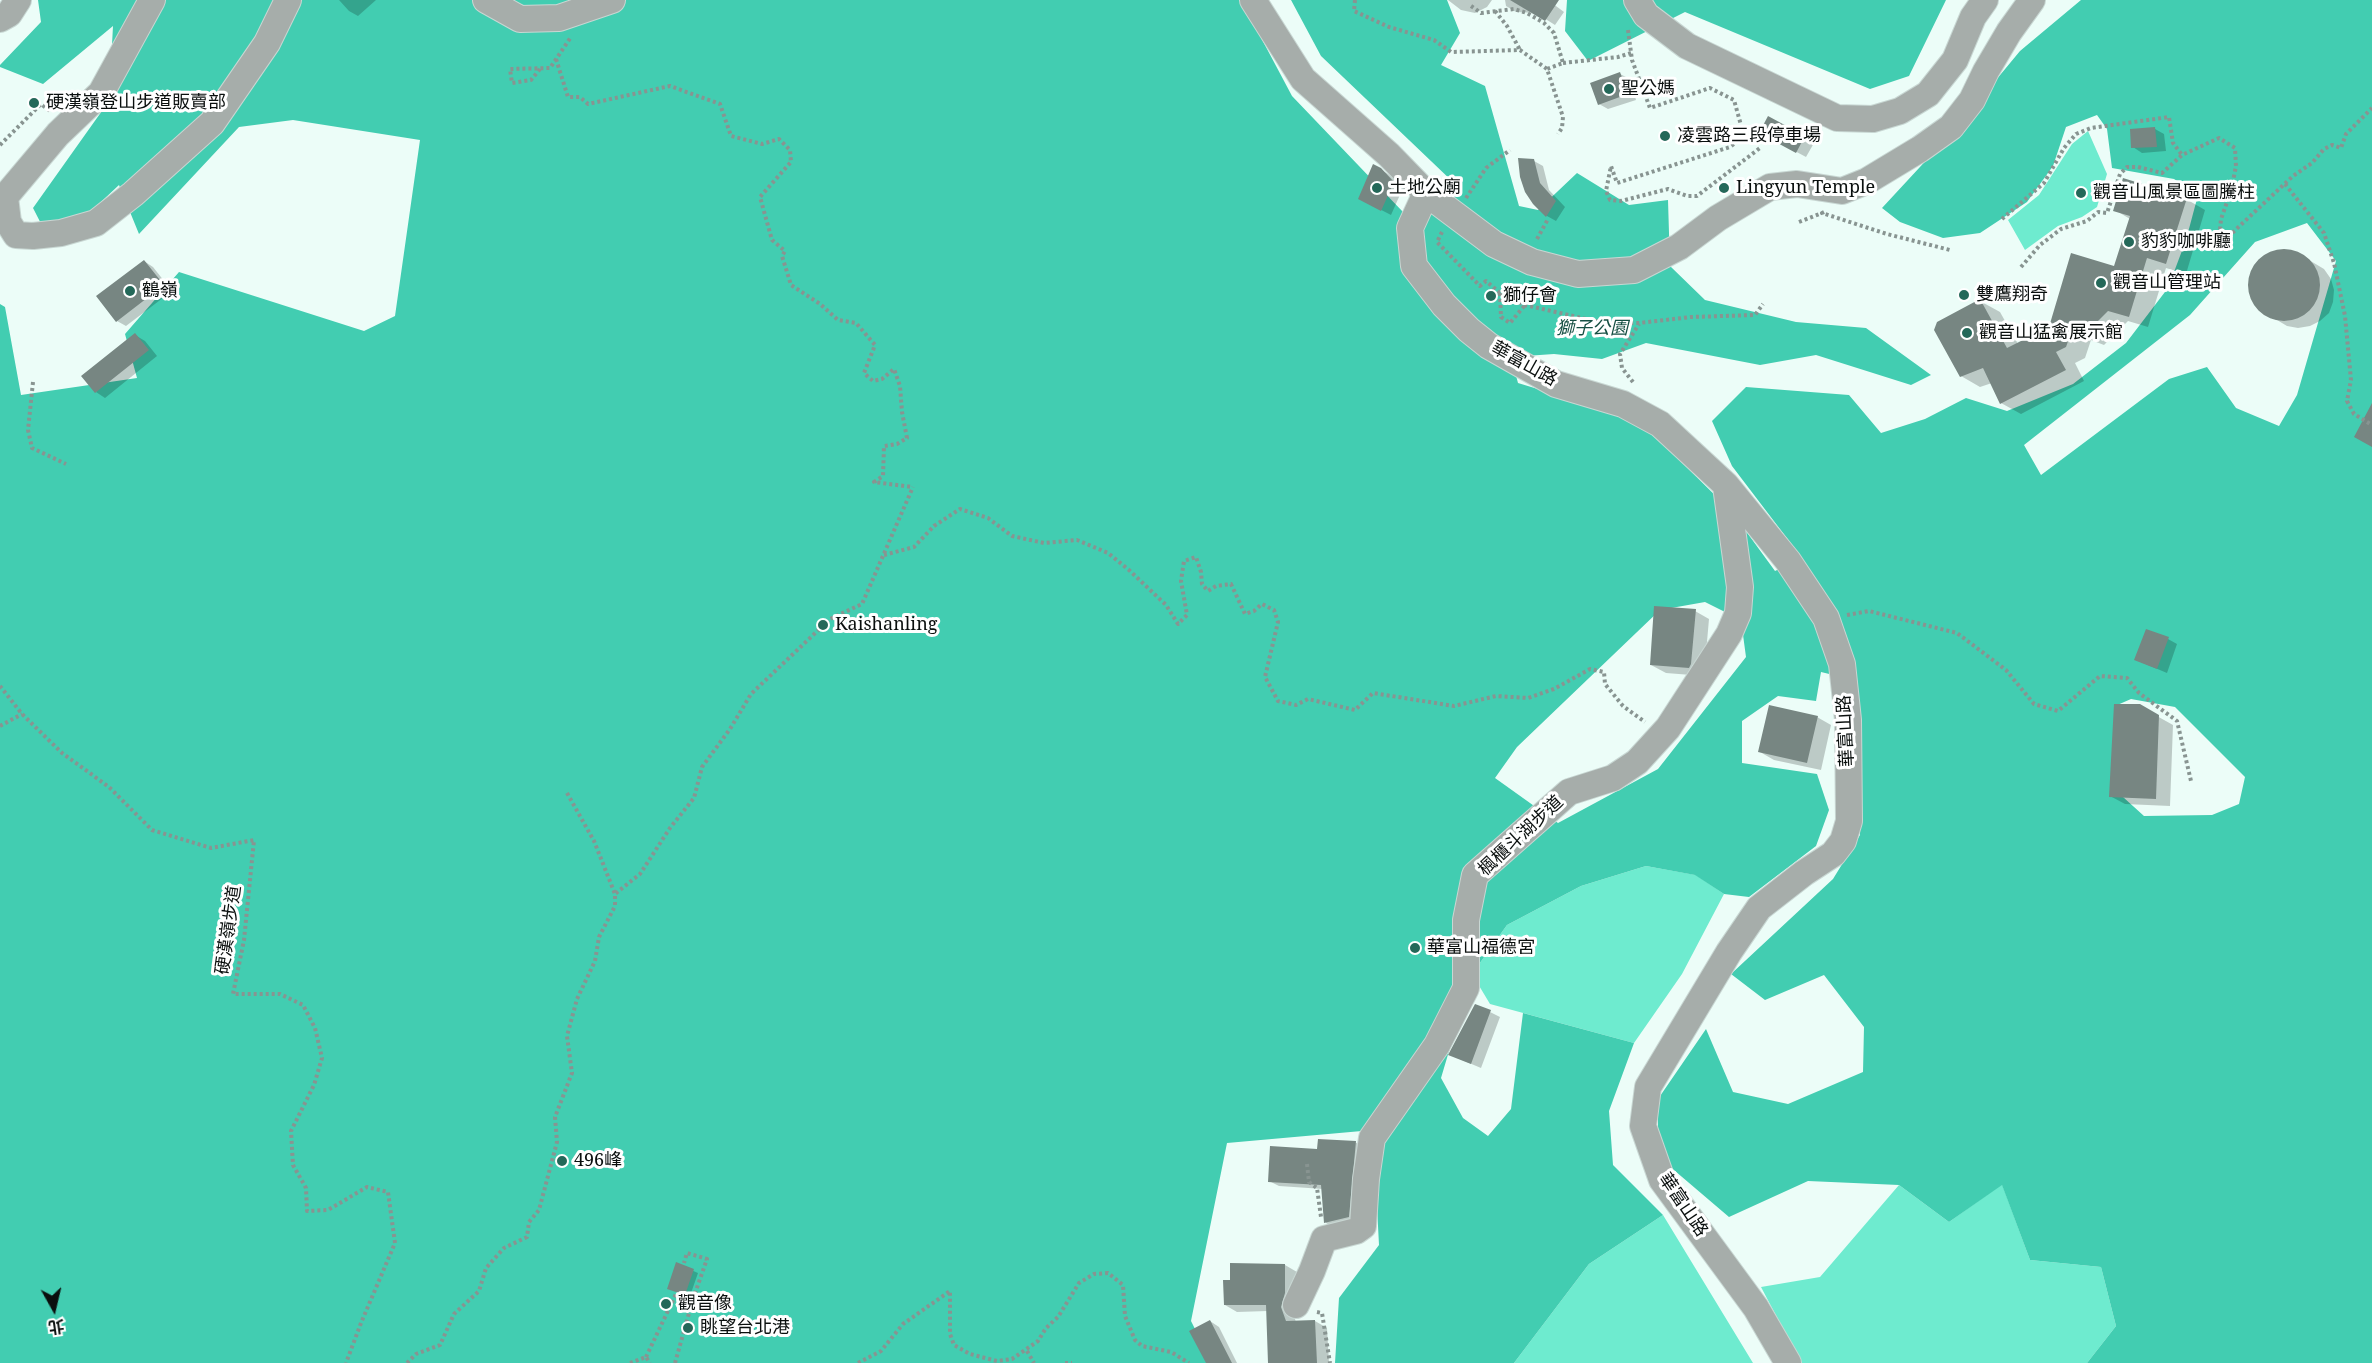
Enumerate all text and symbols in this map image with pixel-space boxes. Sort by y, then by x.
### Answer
place label: 聖公媽 [1621,78,1675,100]
marker: 聖公媽 [1602,82,1616,96]
place label: 硬漢嶺登山步道販賣部 [46,92,226,114]
marker: 硬漢嶺登山步道販賣部 [27,96,41,110]
place label: 凌雲路三段停車場 [1677,125,1821,147]
marker: 凌雲路三段停車場 [1658,129,1672,143]
place label: 土地公廟 [1389,177,1461,199]
place label: Lingyun Temple [1736,177,1875,199]
marker: 土地公廟 [1370,181,1384,195]
marker: Lingyun Temple [1717,181,1731,195]
place label: 觀音山風景區圖騰柱 [2093,182,2255,204]
marker: 觀音山風景區圖騰柱 [2074,186,2088,200]
place label: 豹豹咖啡廳 [2141,231,2231,253]
marker: 豹豹咖啡廳 [2122,235,2136,249]
place label: 觀音山管理站 [2113,272,2221,294]
marker: 觀音山管理站 [2094,276,2108,290]
place label: 鶴嶺 [142,280,178,302]
marker: 鶴嶺 [123,284,137,298]
place label: 雙鷹翔奇 [1976,284,2048,306]
place label: 獅仔會 [1503,285,1557,307]
marker: 雙鷹翔奇 [1957,288,1971,302]
marker: 獅仔會 [1484,289,1498,303]
park label: 獅子公園 [1556,318,1628,340]
place label: 觀音山猛禽展示館 [1979,322,2123,344]
marker: 觀音山猛禽展示館 [1960,326,1974,340]
street label: 華富山路 [1487,337,1561,391]
place label: Kaishanling [835,614,937,636]
marker: Kaishanling [816,618,830,632]
street label: 華富山路 [1833,694,1859,768]
street label: 楓櫃斗湖步道 [1474,791,1568,881]
street label: 硬漢嶺步道 [212,884,246,976]
place label: 華富山福德宮 [1427,937,1535,959]
marker: 華富山福德宮 [1408,941,1422,955]
place label: 496峰 [574,1150,622,1172]
marker: 496峰 [555,1154,569,1168]
street label: 華富山路 [1654,1169,1712,1241]
north arrow [24,1279,84,1339]
place label: 觀音像 [678,1293,732,1315]
marker: 觀音像 [659,1297,673,1311]
text: 北 [47,1315,66,1339]
place label: 眺望台北港 [700,1317,790,1339]
marker: 眺望台北港 [681,1321,695,1335]

